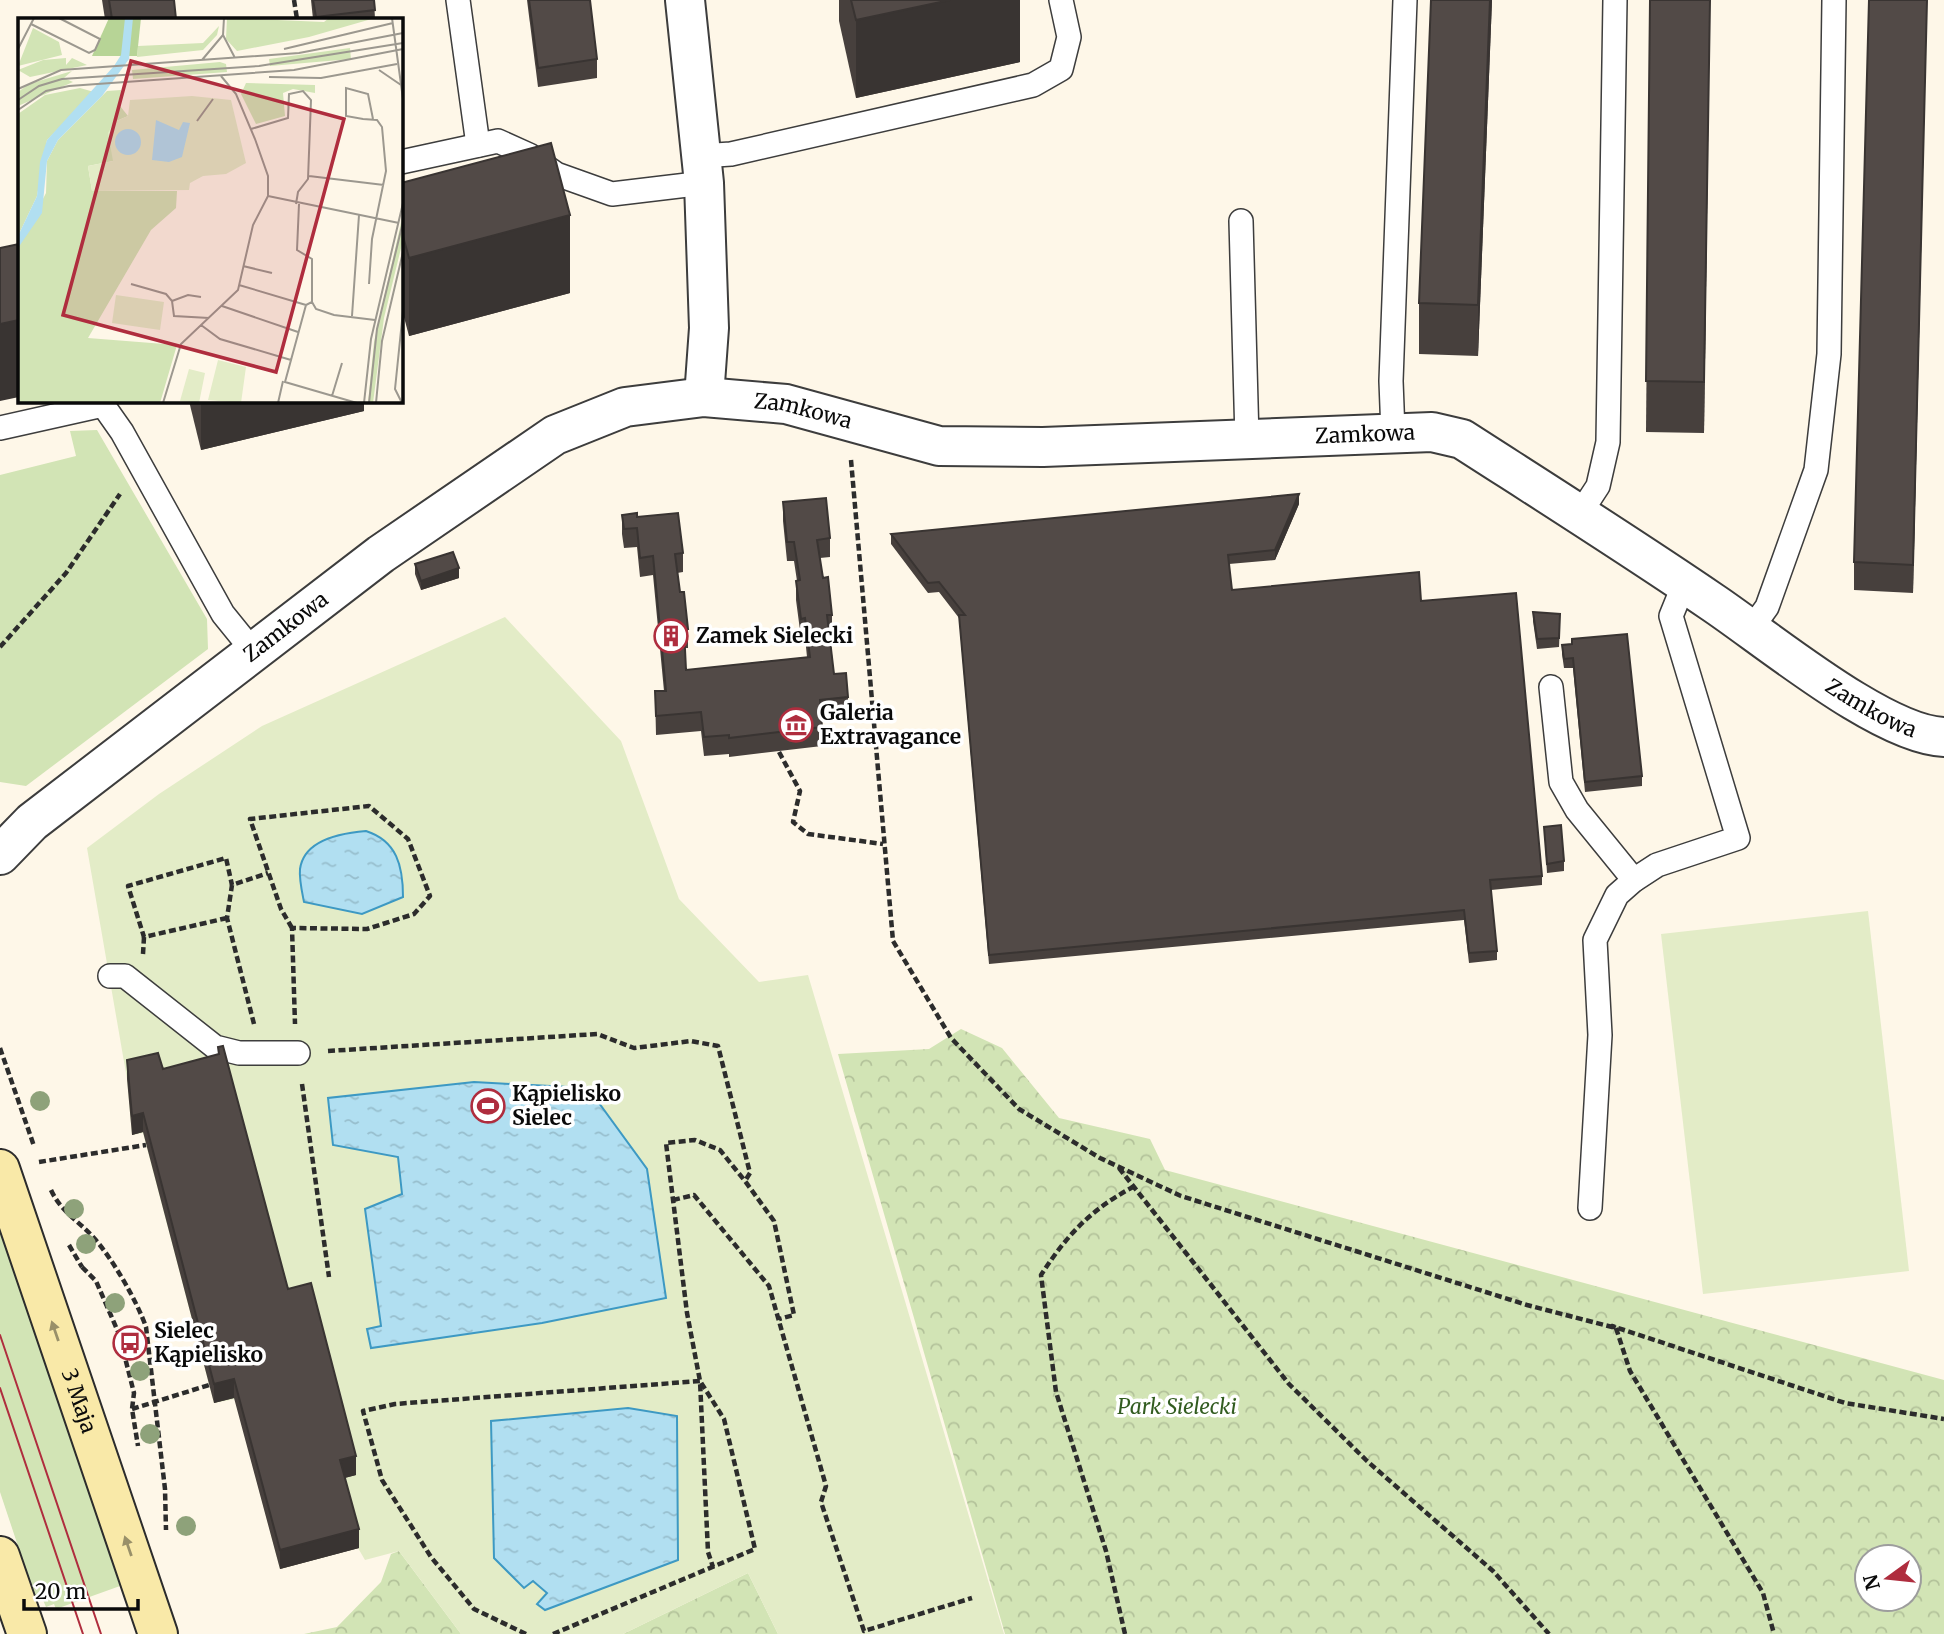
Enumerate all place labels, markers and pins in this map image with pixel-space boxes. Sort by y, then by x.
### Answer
building icon: Zamek Sielecki [652,617,690,655]
place label: Zamek Sielecki [696,622,853,649]
place label: Galeria Extravagance [820,699,961,750]
museum icon: Galeria Extravagance [777,706,815,744]
place label: Kąpielisko Sielec [512,1080,621,1131]
sports icon: Kąpielisko Sielec [469,1087,507,1125]
place label: Sielec Kąpielisko [154,1317,263,1368]
bus stop icon: Sielec Kąpielisko [111,1324,149,1362]

